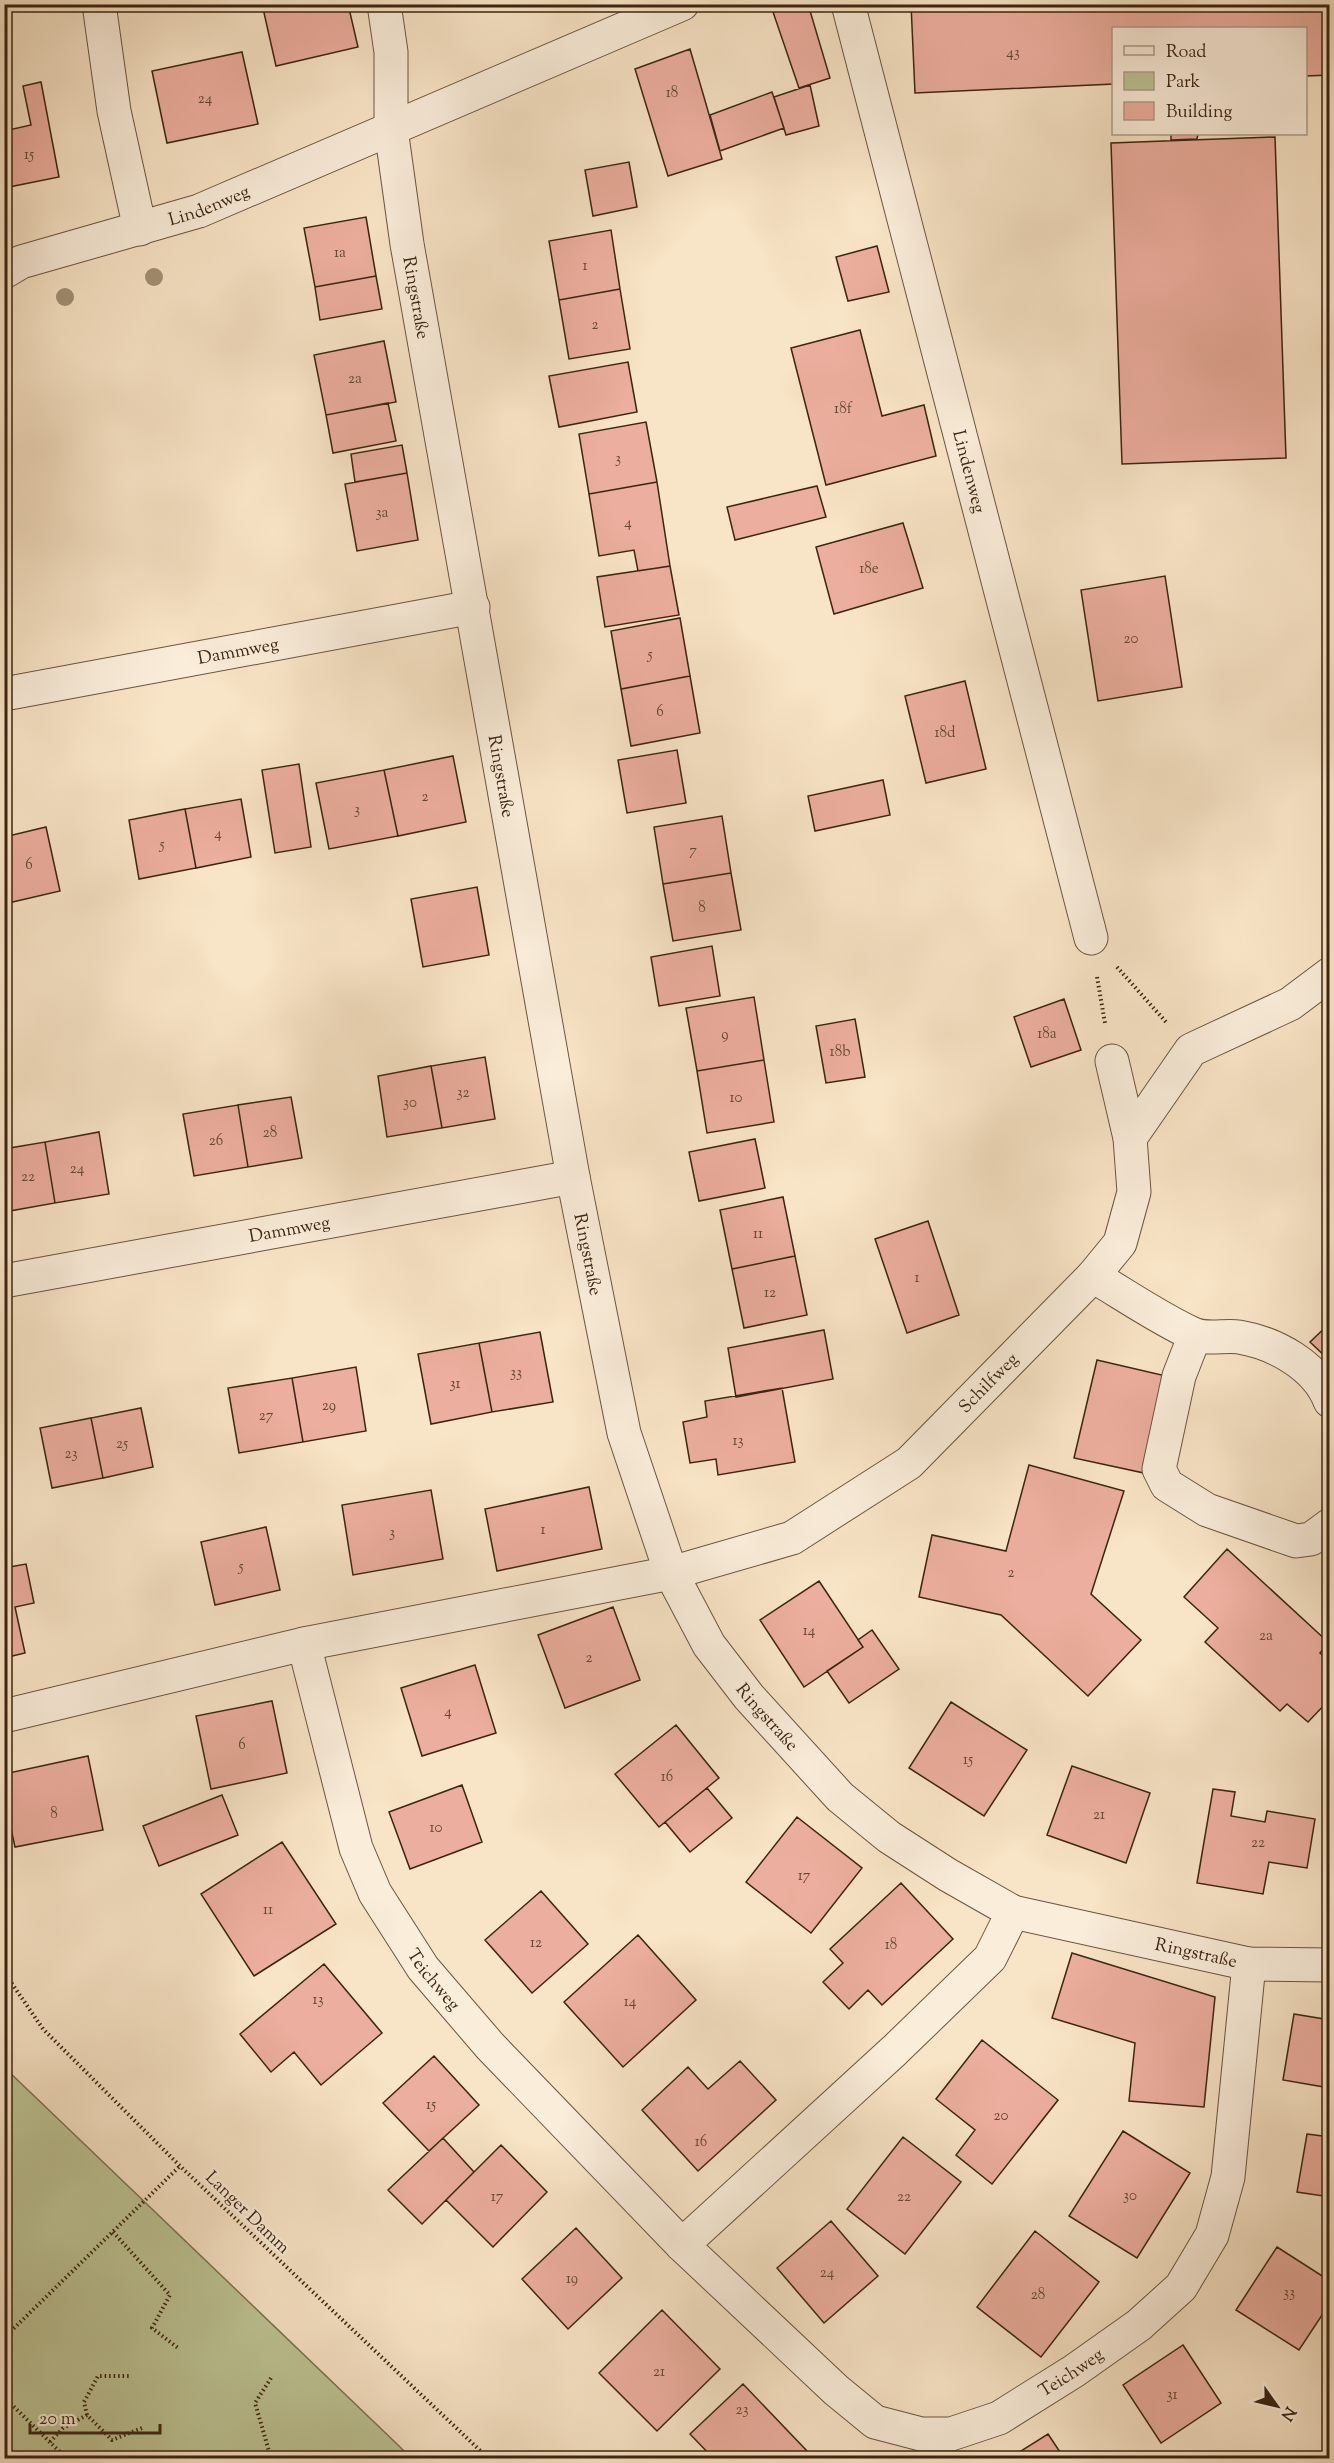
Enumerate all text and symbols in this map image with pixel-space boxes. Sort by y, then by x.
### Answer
legend [1112,27,1307,135]
text: Road [1166,40,1206,66]
house number: 43 [1006,43,1020,64]
text: Park [1166,70,1201,96]
house number: 18 [666,83,678,104]
house number: 24 [198,89,213,110]
text: Building [1166,100,1232,126]
house number: 15 [24,145,34,166]
street label: Lindenweg [166,180,254,234]
house number: 1a [334,243,346,264]
street label: Ringstraße [394,255,435,341]
house number: 1 [582,256,588,277]
house number: 2 [591,315,599,336]
house number: 2a [348,369,362,390]
house number: 18f [834,399,853,420]
street label: Lindenweg [944,427,991,517]
house number: 3 [615,449,621,470]
house number: 3a [376,503,389,524]
house number: 4 [624,513,632,534]
house number: 18e [859,559,879,580]
house number: 20 [1124,629,1139,650]
street label: Dammweg [196,632,281,673]
house number: 5 [646,645,653,666]
house number: 6 [656,702,664,723]
house number: 18d [934,723,956,744]
street label: Ringstraße [480,733,520,820]
house number: 2 [421,787,429,808]
house number: 3 [354,800,360,821]
house number: 4 [214,824,222,845]
house number: 5 [158,835,165,856]
house number: 7 [689,841,697,862]
house number: 6 [25,855,33,876]
house number: 8 [698,898,706,919]
house number: 18a [1037,1024,1057,1045]
house number: 9 [721,1025,729,1046]
house number: 18b [830,1042,850,1063]
house number: 32 [456,1083,470,1104]
house number: 10 [730,1088,743,1109]
house number: 30 [403,1093,417,1114]
house number: 28 [263,1123,277,1144]
house number: 26 [209,1131,223,1152]
house number: 24 [70,1159,85,1180]
house number: 22 [21,1167,35,1188]
street label: Dammweg [247,1211,332,1251]
street label: Ringstraße [566,1211,607,1298]
house number: 11 [753,1224,763,1245]
house number: 1 [914,1268,920,1289]
house number: 12 [764,1283,776,1304]
street label: Schilfweg [954,1348,1026,1420]
house number: 33 [510,1363,522,1384]
house number: 31 [449,1374,461,1395]
house number: 29 [322,1396,336,1417]
house number: 27 [259,1406,274,1427]
house number: 13 [732,1431,744,1452]
house number: 25 [116,1434,128,1455]
house number: 23 [64,1444,78,1465]
house number: 1 [540,1520,546,1541]
house number: 3 [389,1523,395,1544]
house number: 5 [237,1557,244,1578]
house number: 2 [1007,1563,1015,1584]
house number: 14 [803,1621,816,1642]
house number: 2a [1259,1626,1273,1647]
house number: 2 [585,1648,593,1669]
street label: Ringstraße [728,1679,803,1758]
house number: 4 [444,1702,452,1723]
house number: 6 [238,1735,246,1756]
house number: 15 [963,1750,973,1771]
house number: 16 [661,1767,673,1788]
house number: 8 [50,1804,58,1825]
house number: 21 [1093,1805,1105,1826]
house number: 10 [430,1818,443,1839]
house number: 22 [1251,1833,1265,1854]
house number: 17 [798,1866,811,1887]
house number: 11 [263,1900,273,1921]
house number: 12 [530,1933,542,1954]
street label: Ringstraße [1152,1933,1239,1976]
house number: 18 [885,1935,897,1956]
street label: Teichweg [399,1944,465,2017]
house number: 13 [312,1990,324,2011]
house number: 14 [624,1992,637,2013]
house number: 15 [426,2095,436,2116]
house number: 20 [994,2106,1009,2127]
house number: 16 [695,2132,707,2153]
street label: Langer Damm [198,2166,295,2261]
house number: 30 [1123,2186,1137,2207]
house number: 17 [491,2187,504,2208]
house number: 22 [897,2187,911,2208]
house number: 24 [820,2263,835,2284]
house number: 19 [566,2269,578,2290]
house number: 33 [1283,2283,1295,2304]
house number: 28 [1031,2285,1045,2306]
street label: Teichweg [1034,2343,1110,2405]
house number: 21 [653,2362,665,2383]
north arrow [1247,2376,1307,2436]
house number: 31 [1166,2385,1178,2406]
scale bar [30,2397,160,2435]
house number: 23 [735,2400,749,2421]
text: N [1274,2401,1300,2425]
text: 20 m [39,2407,76,2433]

